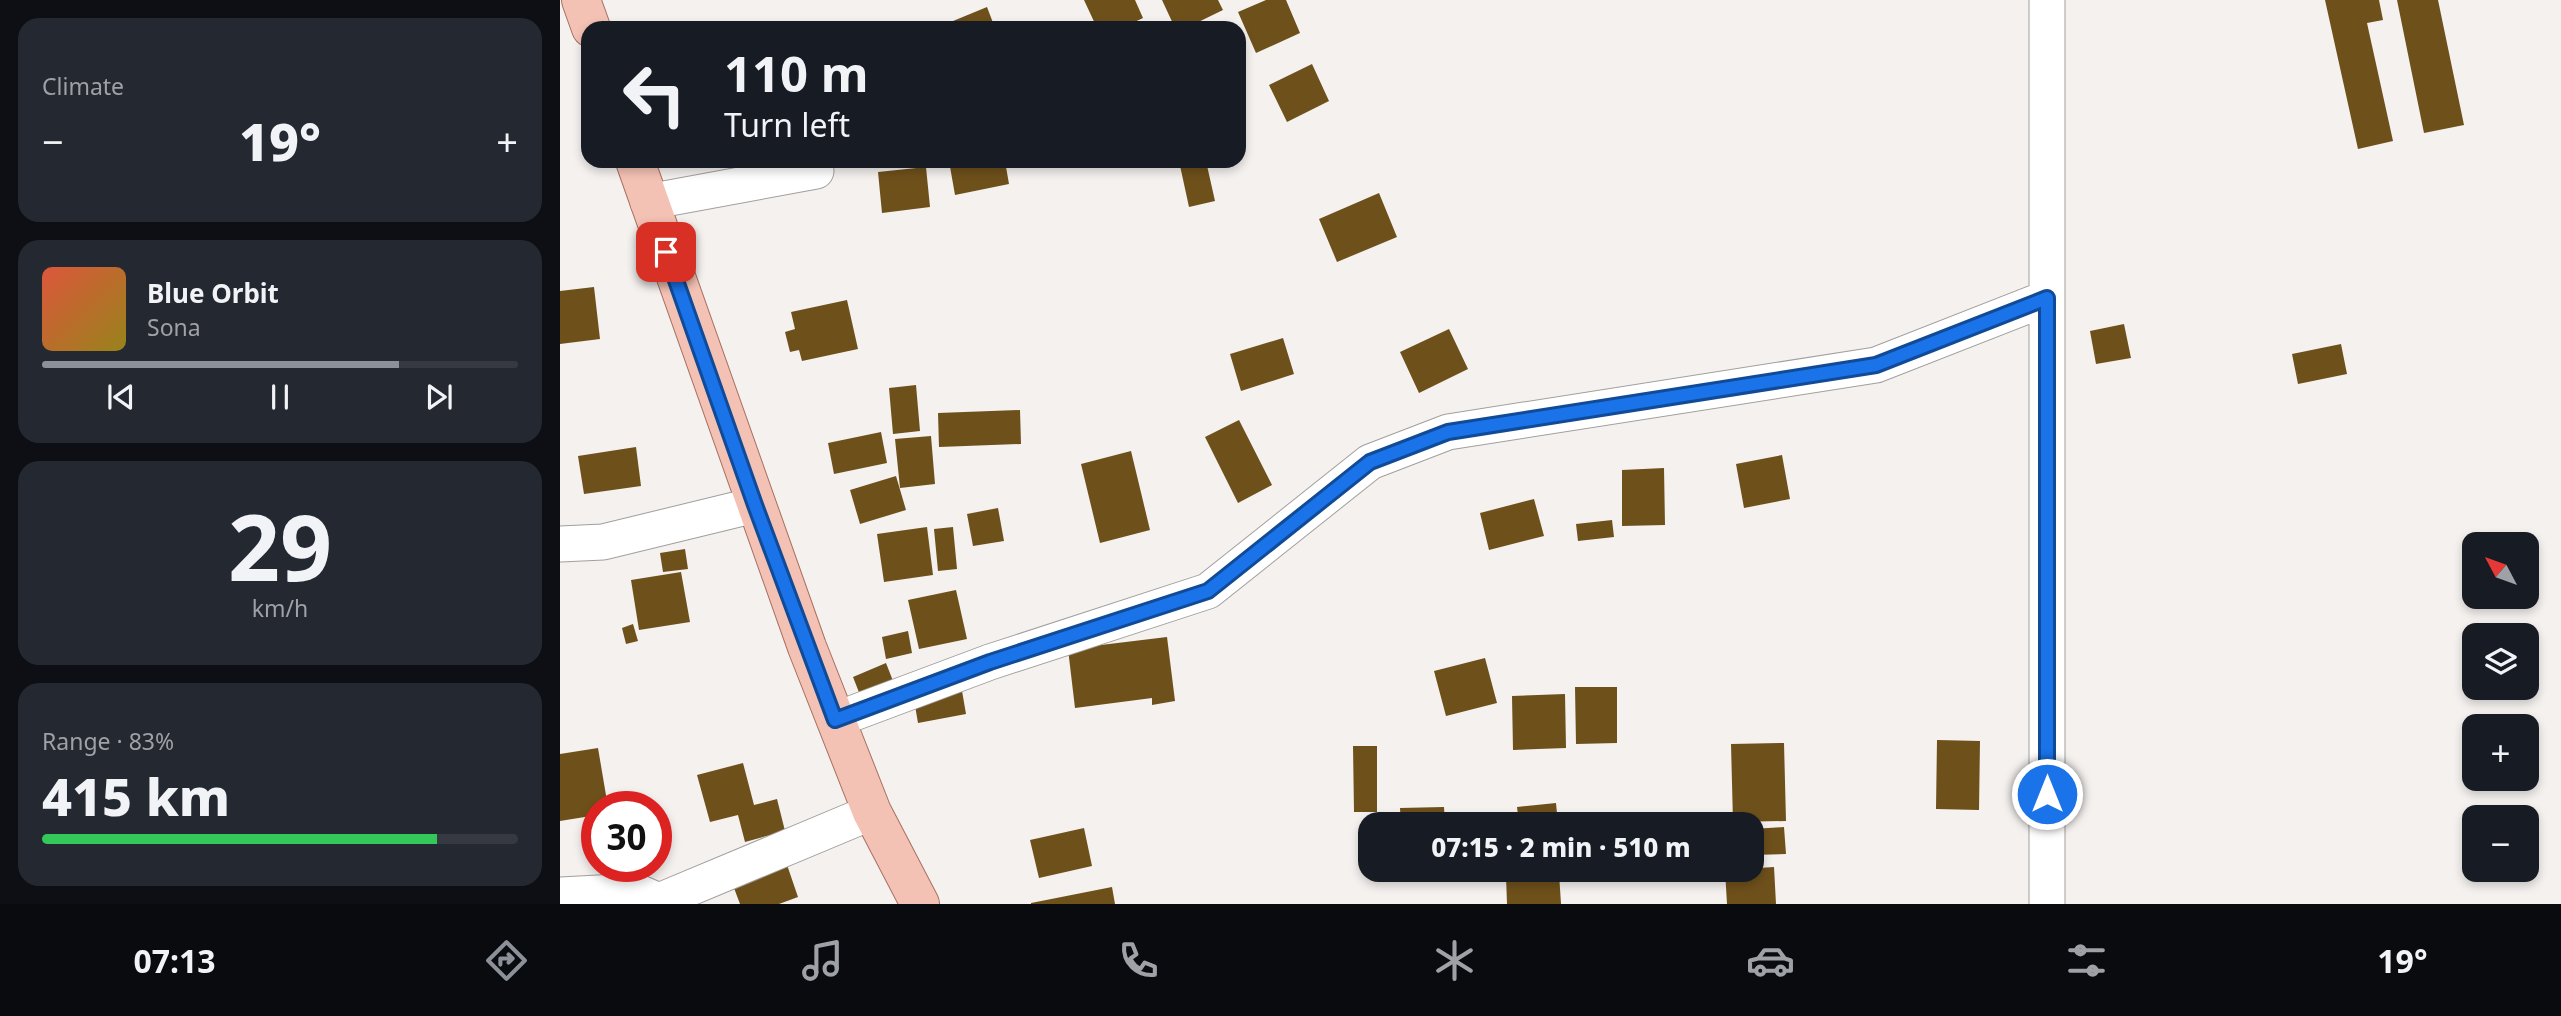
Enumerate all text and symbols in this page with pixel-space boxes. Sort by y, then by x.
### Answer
text: 110 m [724,40,869,106]
icon: left [609,49,700,140]
text: Climate [42,70,124,102]
text: Turn left [724,103,850,146]
text: 19° [239,105,321,176]
text: − [42,115,64,167]
text: + [496,115,518,167]
pin [636,222,696,282]
icon: arrive [647,233,685,271]
text: Blue Orbit [147,275,279,311]
text: Sona [147,311,201,343]
icon: previous [102,378,140,416]
icon: pause [261,378,299,416]
icon: next [420,378,458,416]
text: 29 [228,484,332,608]
north arrow [2462,532,2539,609]
map controls [2462,532,2539,882]
text: km/h [252,592,308,624]
button: layers [2462,623,2539,700]
button: + [2462,714,2539,791]
text: Range · 83% [42,725,174,757]
position arrow [2010,757,2084,831]
text: 415 km [42,760,230,831]
speed limit sign: 30 [581,791,672,882]
button: − [2462,805,2539,882]
text: 07:15 · 2 min · 510 m [1431,829,1691,865]
icon: directions [482,936,531,985]
icon: music [798,936,847,985]
icon: phone [1114,936,1163,985]
icon: climate [1430,936,1479,985]
icon: car [1746,936,1795,985]
icon: filters [2062,936,2111,985]
text: 07:13 [133,939,216,982]
text: 19° [2377,939,2428,982]

